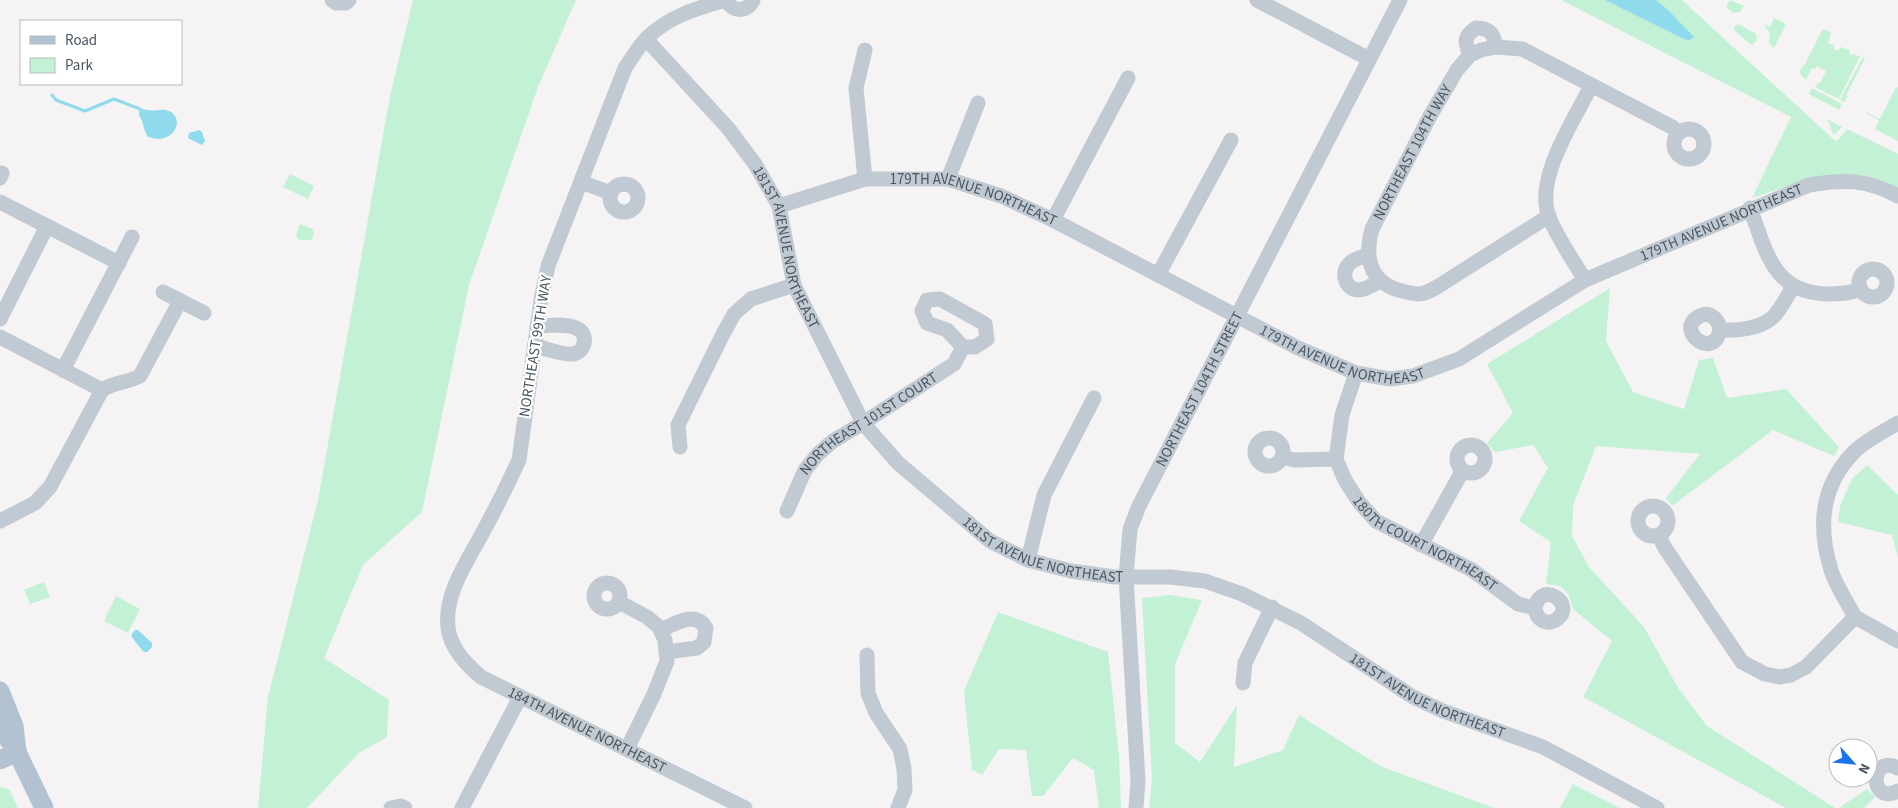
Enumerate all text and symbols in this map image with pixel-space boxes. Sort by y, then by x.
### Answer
legend [20,20,182,85]
text: Road [65,30,97,51]
text: Park [65,55,94,76]
street label: NORTHEAST 104TH WAY [1368,80,1458,224]
street label: 181ST AVENUE NORTHEAST [747,162,824,332]
street label: 179TH AVENUE NORTHEAST [889,169,1060,231]
street label: 179TH AVENUE NORTHEAST [1637,179,1806,267]
street label: NORTHEAST 99TH WAY [514,273,557,418]
street label: NORTHEAST 104TH STREET [1151,308,1249,470]
street label: 179TH AVENUE NORTHEAST [1256,320,1428,390]
street label: NORTHEAST 101ST COURT [795,367,942,480]
street label: 180TH COURT NORTHEAST [1347,492,1502,596]
street label: 181ST AVENUE NORTHEAST [958,512,1123,588]
street label: 181ST AVENUE NORTHEAST [1345,648,1508,744]
street label: 184TH AVENUE NORTHEAST [504,682,670,778]
north arrow [1828,738,1878,788]
text: N [1853,760,1875,777]

